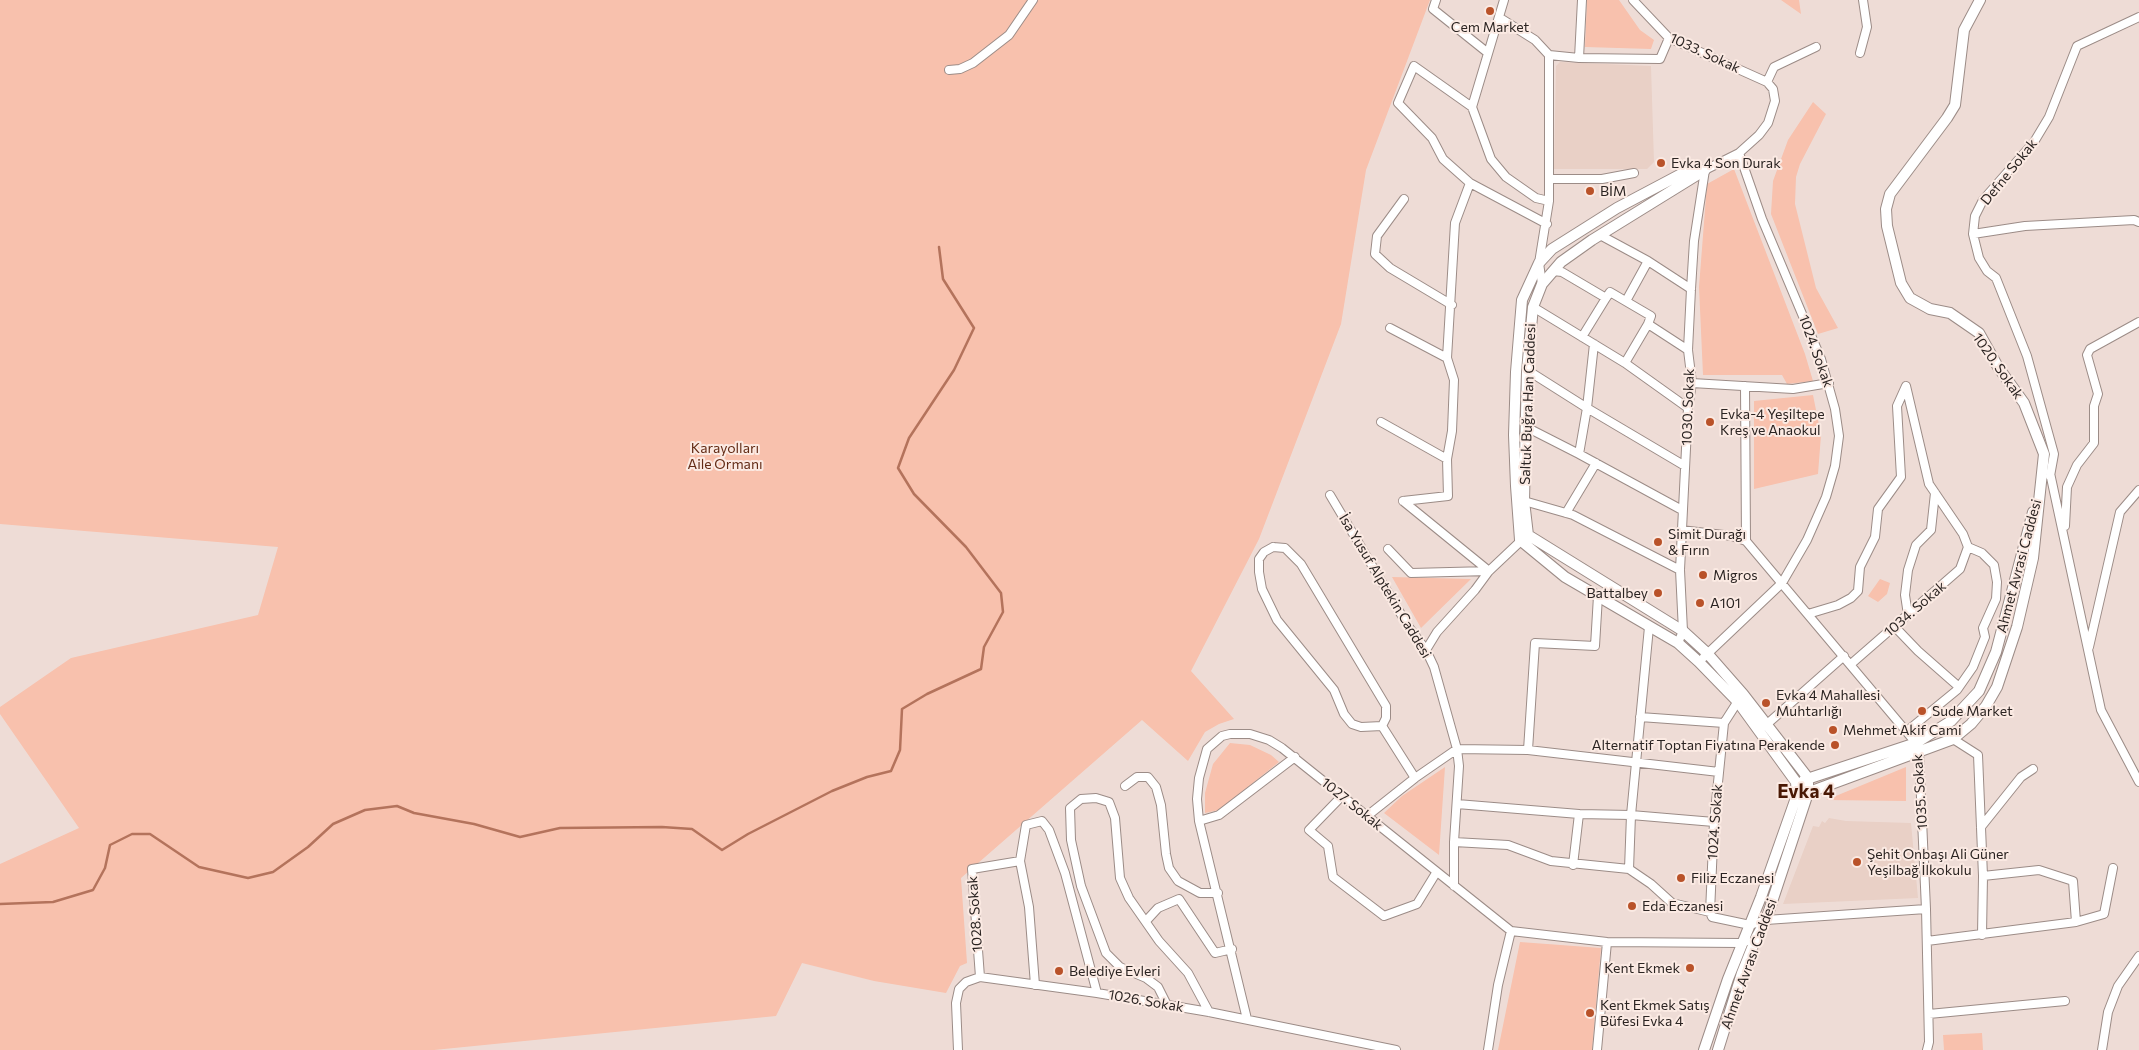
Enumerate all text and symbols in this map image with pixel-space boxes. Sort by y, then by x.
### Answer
marker: Cem Market [1484,5,1496,17]
place label: Cem Market [1451,19,1529,35]
street label: 1033. Sokak [1667,29,1743,77]
street label: Defne Sokak [1977,136,2041,208]
place label: Evka 4 Son Durak [1671,155,1781,171]
marker: Evka 4 Son Durak [1655,157,1667,169]
place label: BİM [1600,183,1626,199]
marker: BİM [1584,185,1596,197]
street label: 1024. Sokak [1795,312,1837,390]
street label: Saltuk Buğra Han Caddesi [1517,323,1539,485]
street label: 1020. Sokak [1969,330,2027,402]
street label: 1030. Sokak [1678,368,1698,446]
place label: Evka-4 Yeşiltepe Kreş ve Anaokul [1720,406,1825,438]
marker: Evka-4 Yeşiltepe Kreş ve Anaokul [1704,416,1716,428]
park label: Karayolları Aile Ormanı [687,440,763,472]
street label: Ahmet Avrasi Caddesi [1993,497,2045,635]
street label: İsa Yusuf Alptekin Caddesi [1335,511,1435,661]
place label: Simit Durağı & Fırın [1668,526,1746,558]
marker: Simit Durağı & Fırın [1652,536,1664,548]
place label: Migros [1713,567,1758,583]
marker: Migros [1697,569,1709,581]
street label: 1034. Sokak [1881,578,1949,640]
place label: Battalbey [1587,585,1648,601]
marker: Battalbey [1652,587,1664,599]
place label: A101 [1710,595,1741,611]
marker: A101 [1694,597,1706,609]
place label: Evka 4 Mahallesi Muhtarlığı [1776,687,1880,720]
marker: Evka 4 Mahallesi Muhtarlığı [1760,697,1772,709]
place label: Sude Market [1932,703,2013,719]
marker: Sude Market [1916,705,1928,717]
place label: Mehmet Akif Cami [1843,722,1961,738]
marker: Mehmet Akif Cami [1827,724,1839,736]
place label: Alternatif Toptan Fiyatına Perakende [1592,737,1825,753]
marker: Alternatif Toptan Fiyatına Perakende [1829,739,1841,751]
street label: 1035. Sokak [1909,754,1931,830]
street label: 1027. Sokak [1318,774,1386,834]
district label: Evka 4 [1777,781,1835,803]
street label: 1024. Sokak [1704,784,1726,860]
place label: Şehit Onbaşı Ali Güner Yeşilbağ İlkokulu [1867,846,2009,879]
marker: Şehit Onbaşı Ali Güner Yeşilbağ İlkokulu [1851,856,1863,868]
place label: Filiz Eczanesi [1691,870,1774,886]
marker: Filiz Eczanesi [1675,872,1687,884]
street label: 1028. Sokak [964,875,986,953]
street label: Ahmet Avrası Caddesi [1718,896,1780,1032]
place label: Eda Eczanesi [1642,898,1723,914]
marker: Eda Eczanesi [1626,900,1638,912]
place label: Kent Ekmek [1604,960,1680,976]
marker: Kent Ekmek [1684,962,1696,974]
place label: Belediye Evleri [1069,963,1161,979]
marker: Belediye Evleri [1053,965,1065,977]
street label: 1026. Sokak [1107,986,1185,1016]
place label: Kent Ekmek Satış Büfesi Evka 4 [1600,997,1710,1030]
marker: Kent Ekmek Satış Büfesi Evka 4 [1584,1007,1596,1019]

